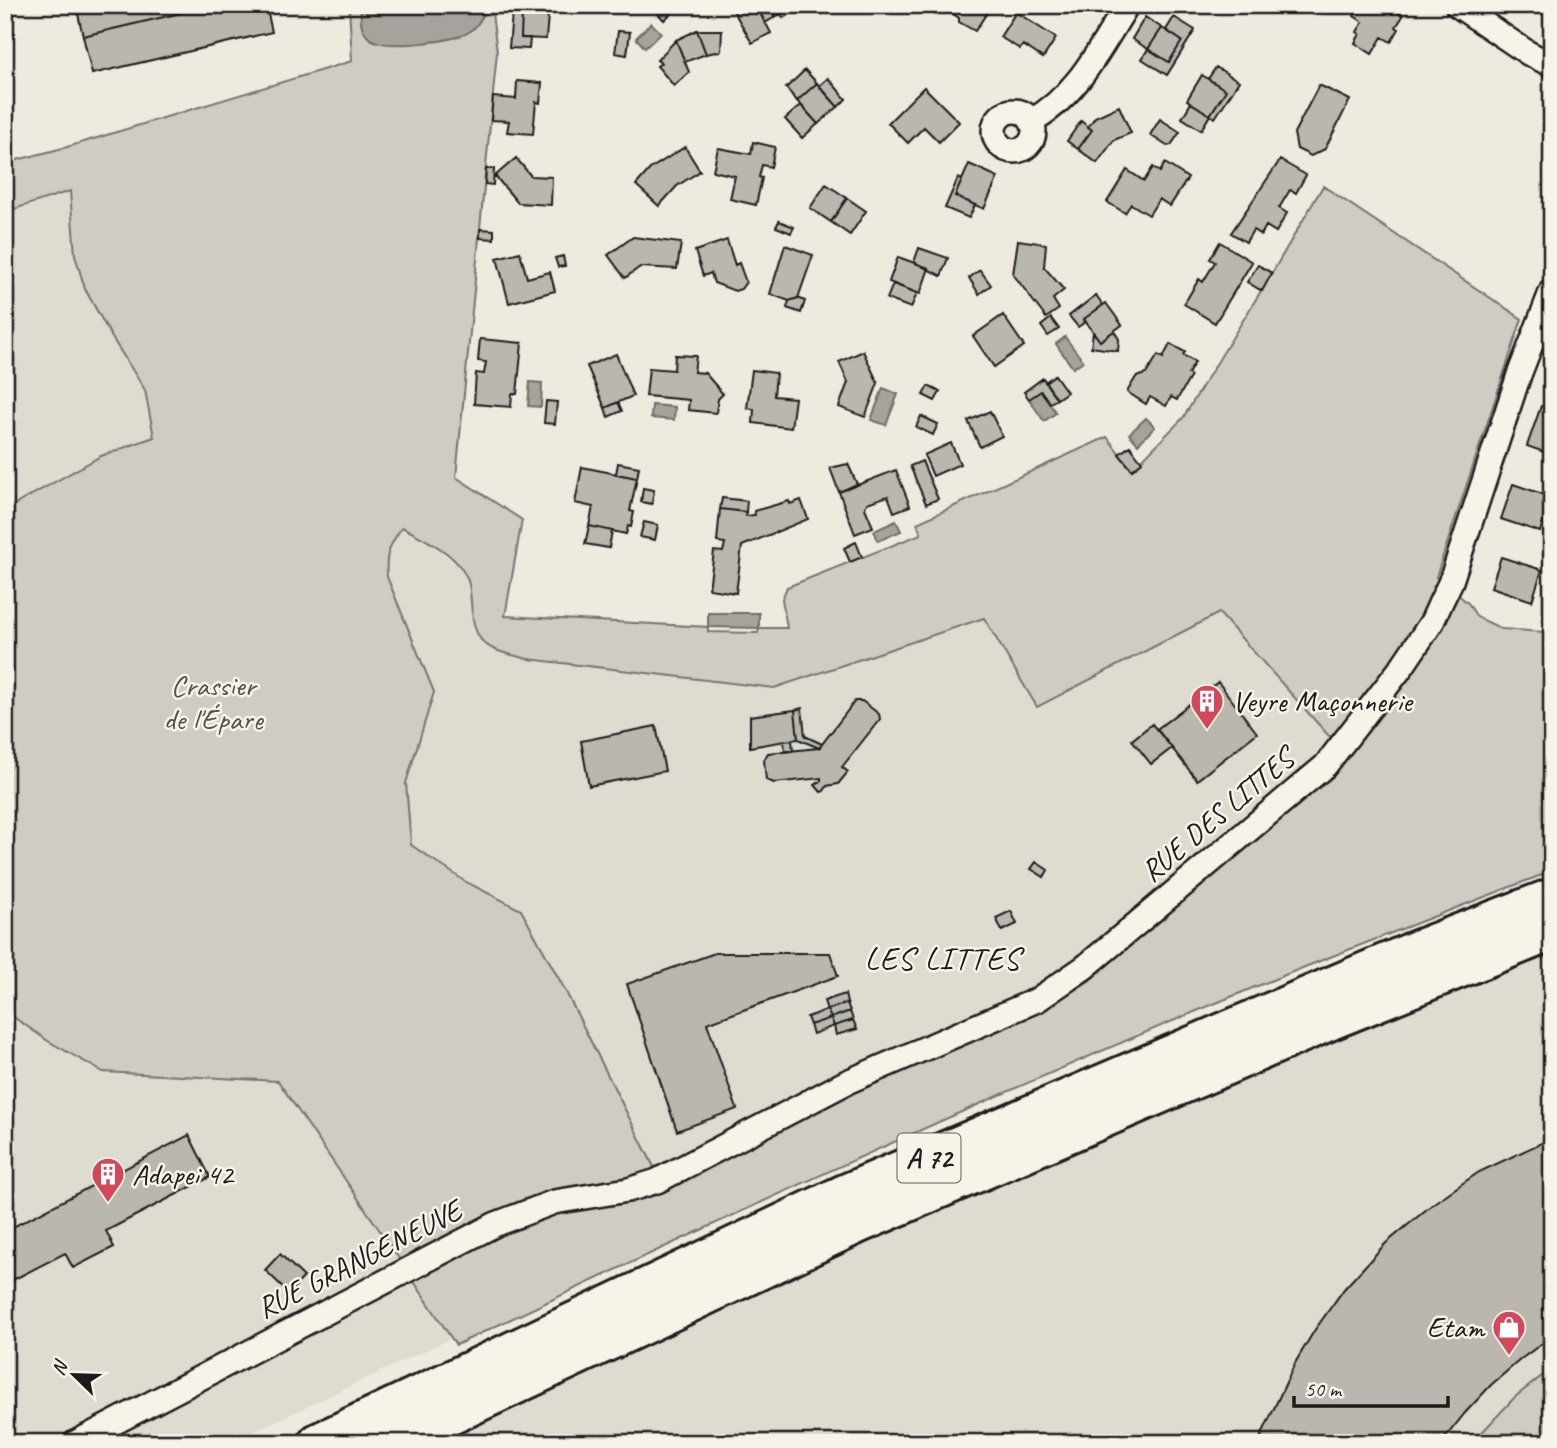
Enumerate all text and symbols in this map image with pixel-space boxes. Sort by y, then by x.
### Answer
park label: Crassier de l'Épare [164,666,265,738]
building icon: Veyre Maçonnerie [1188,682,1226,731]
place label: Veyre Maçonnerie [1232,682,1414,720]
street label: RUE DES LITTES [1133,737,1305,890]
district label: LES LITTES [865,938,1026,979]
road number: A 72 [898,1134,960,1182]
building icon: Adapei 42 [89,1155,127,1204]
place label: Adapei 42 [132,1155,235,1193]
street label: RUE GRANGENEUVE [250,1189,471,1327]
place label: Etam [1427,1308,1486,1346]
shop icon: Etam [1490,1308,1528,1357]
north arrow [38,1340,108,1410]
text: N [46,1356,74,1379]
scale bar [1294,1364,1448,1408]
text: 50 m [1305,1376,1343,1402]

